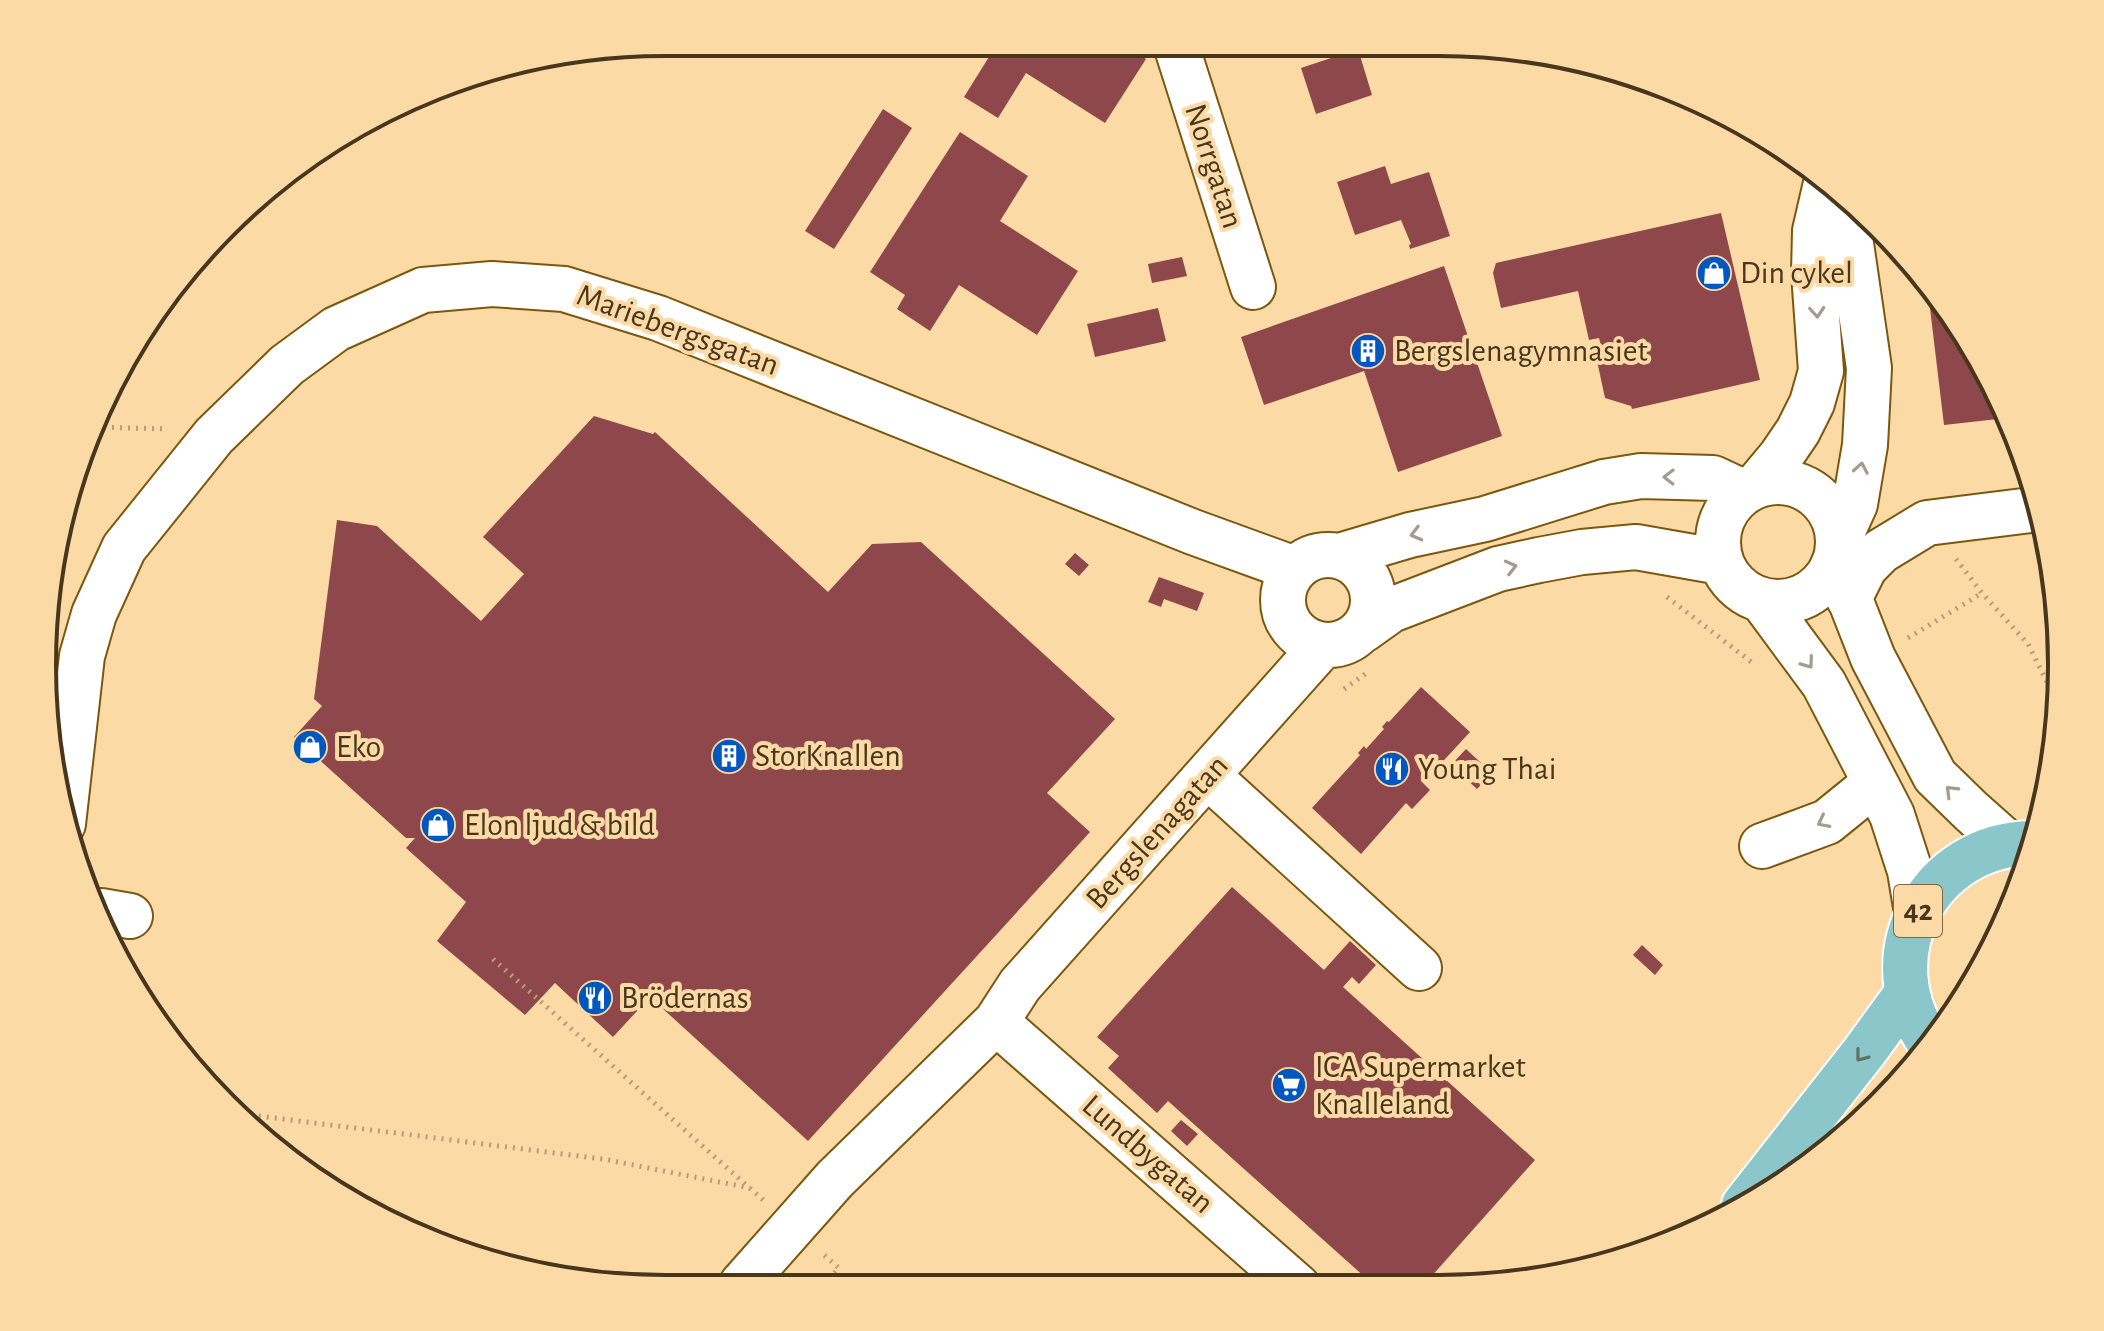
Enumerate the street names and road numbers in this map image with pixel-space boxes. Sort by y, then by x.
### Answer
street label: Norrgatan [1179,100,1249,232]
street label: Mariebergsgatan [573,279,783,381]
street label: Bergslenagatan [1080,749,1234,915]
road number: 42 [1894,885,1942,937]
street label: Lundbygatan [1076,1089,1220,1219]

